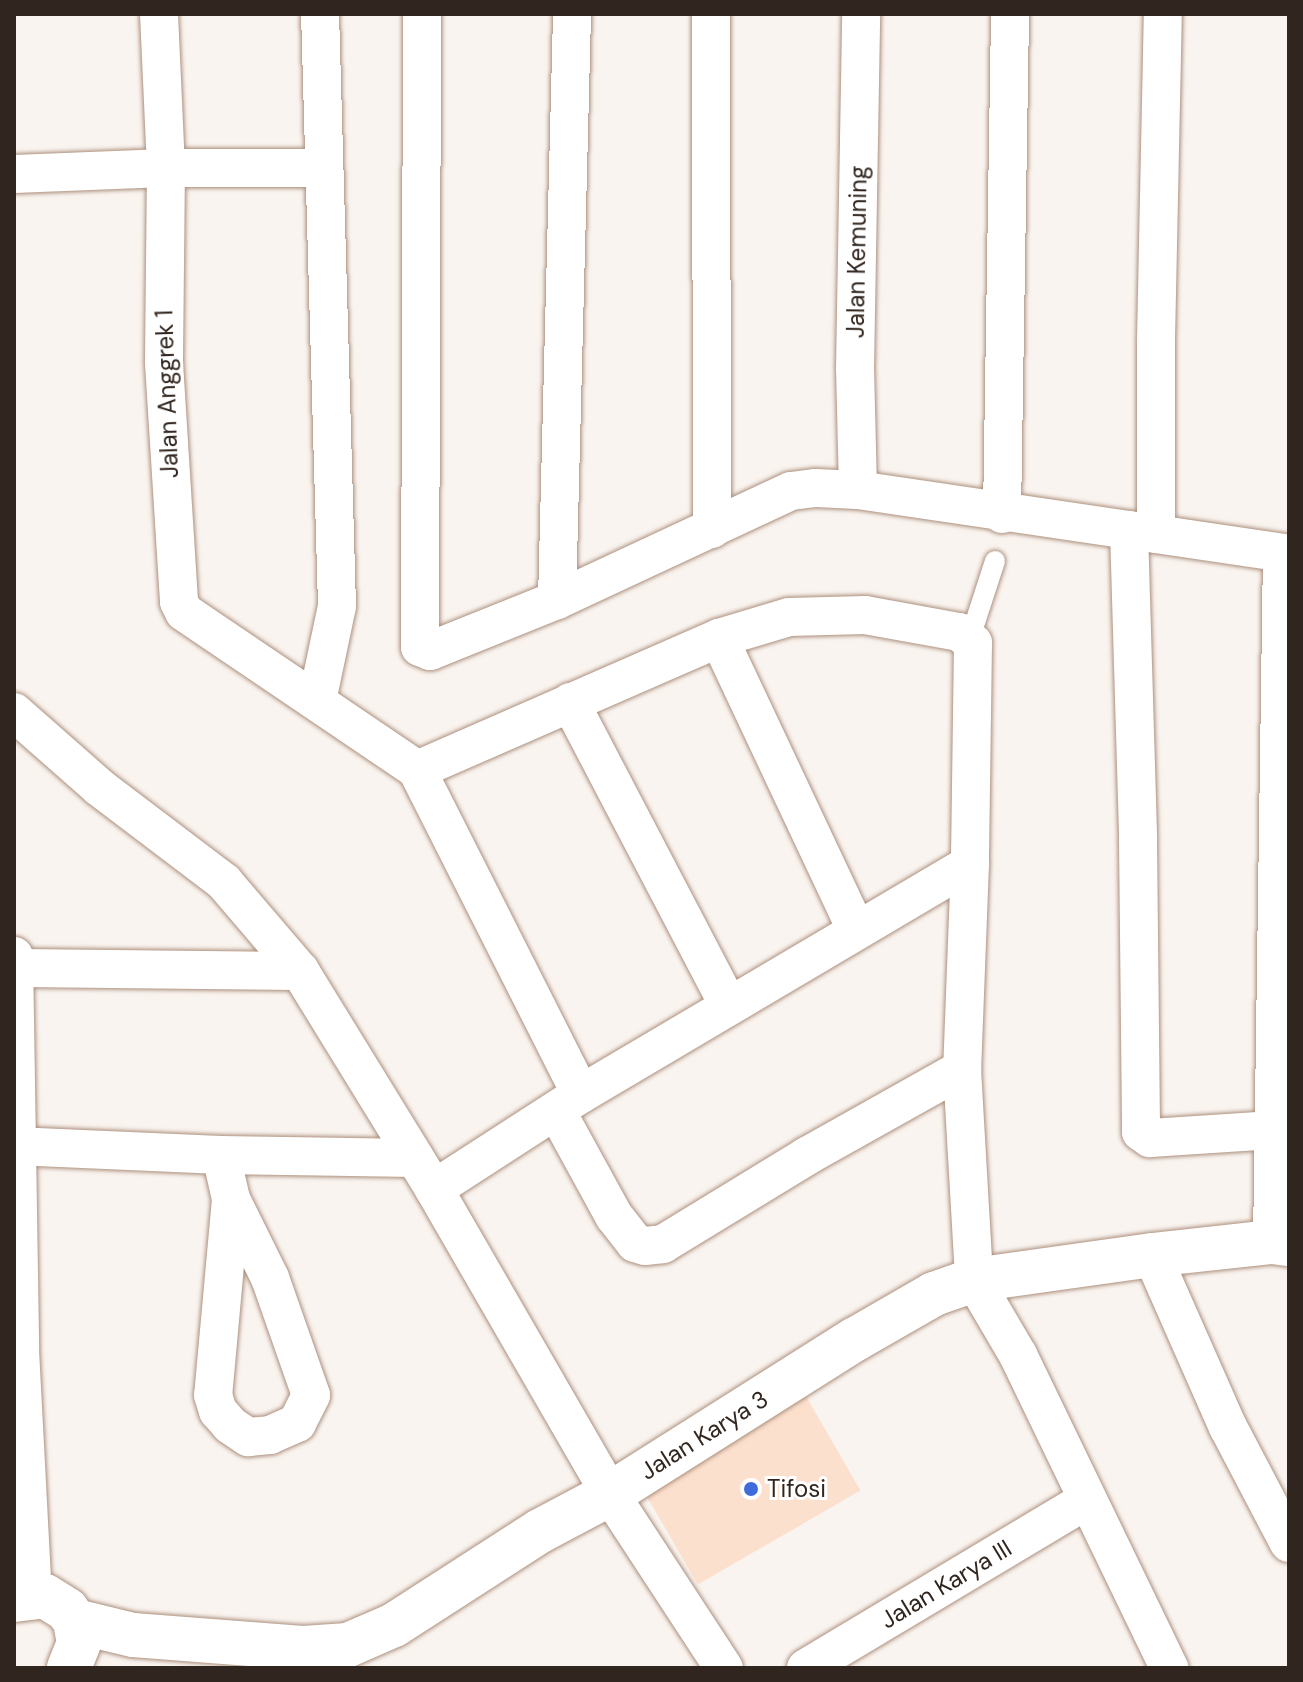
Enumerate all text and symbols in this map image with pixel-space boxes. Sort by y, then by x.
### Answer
street label: Jalan Kemuning [841,166,873,338]
street label: Jalan Anggrek 1 [150,309,184,479]
street label: Jalan Karya 3 [635,1384,773,1486]
place label: Tifosi [767,1475,826,1503]
marker: Tifosi [742,1480,760,1498]
street label: Jalan Karya III [875,1534,1017,1634]

